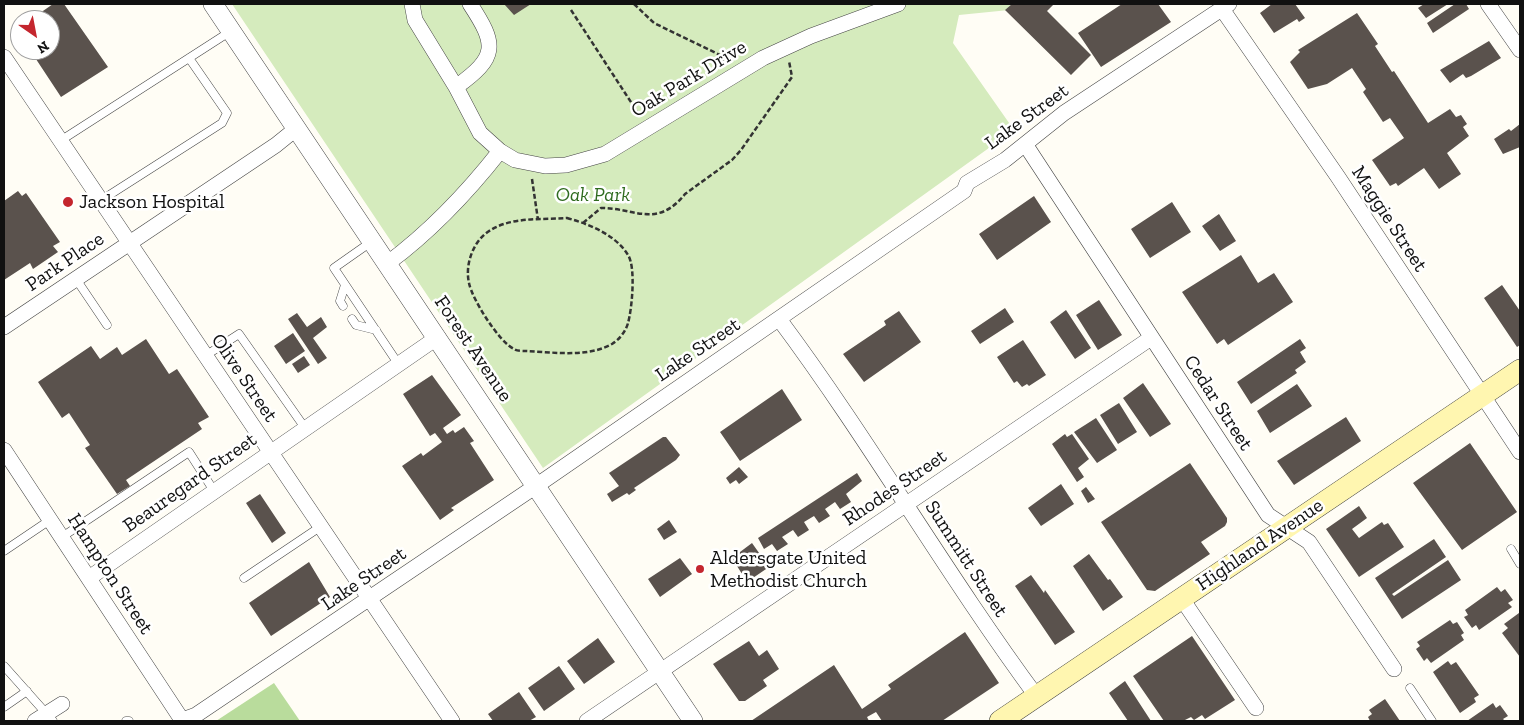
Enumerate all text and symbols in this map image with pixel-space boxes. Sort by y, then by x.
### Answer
north arrow [10,10,60,60]
street label: Oak Park Drive [627,35,751,123]
text: N [34,37,52,57]
street label: Lake Street [981,79,1073,155]
street label: Maggie Street [1346,162,1432,276]
park label: Oak Park [556,183,630,207]
place label: Jackson Hospital [79,190,225,214]
marker: Jackson Hospital [61,195,75,209]
street label: Park Place [21,227,109,297]
street label: Forest Avenue [429,291,517,407]
street label: Lake Street [651,313,745,387]
street label: Olive Street [206,329,282,427]
street label: Cedar Street [1178,351,1258,455]
street label: Beauregard Street [119,428,261,538]
street label: Rhodes Street [838,444,952,532]
street label: Highland Avenue [1192,494,1328,596]
street label: Summitt Street [919,496,1013,622]
street label: Hampton Street [62,509,158,639]
street label: Lake Street [317,542,411,616]
place label: Aldersgate United Methodist Church [710,546,867,593]
marker: Aldersgate United Methodist Church [694,563,706,575]

